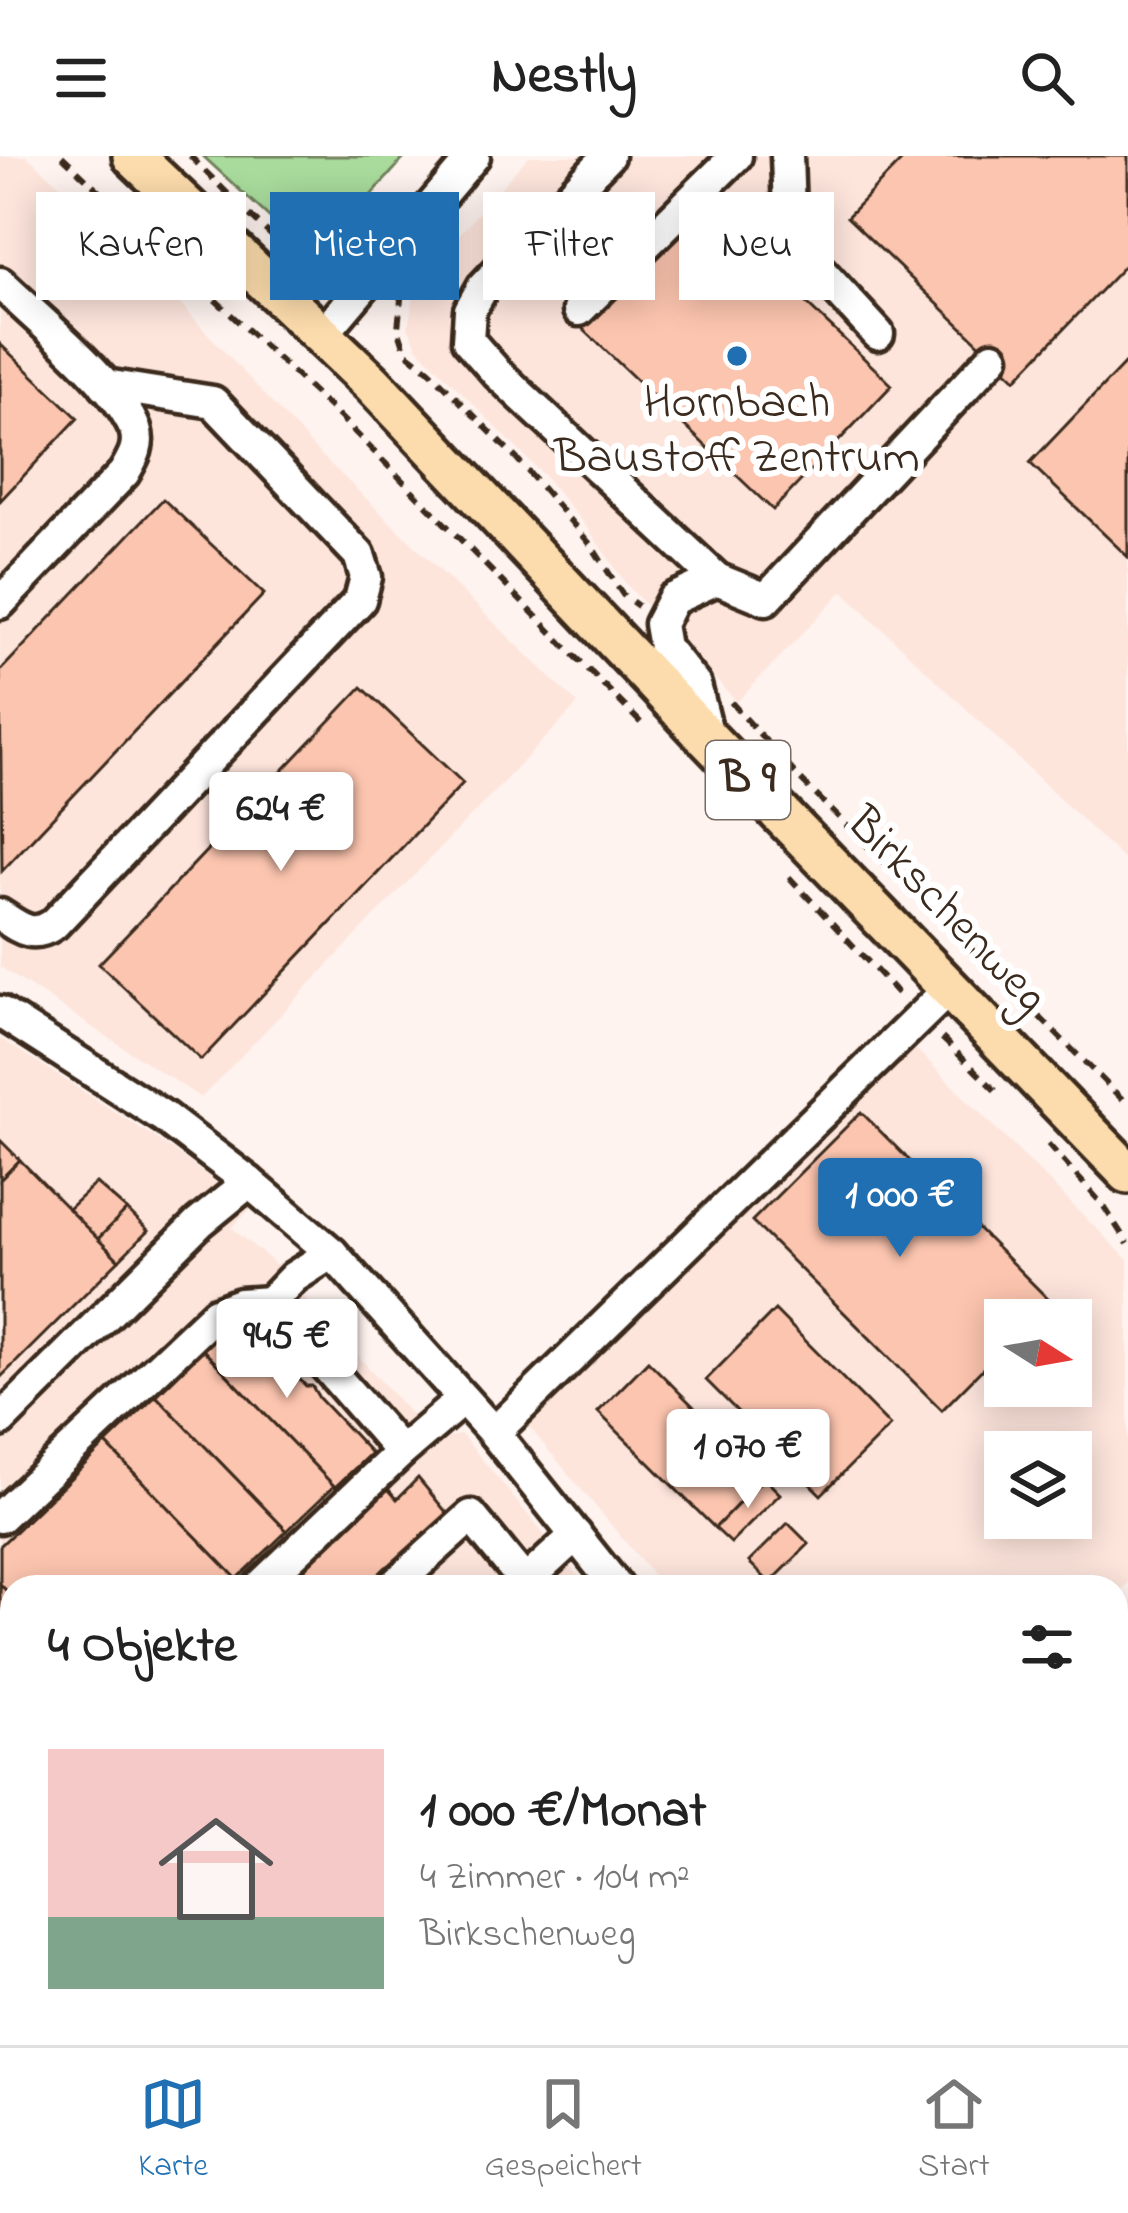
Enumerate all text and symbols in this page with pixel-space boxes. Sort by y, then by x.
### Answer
text: Nestly [491,39,637,117]
icon: menu [48,45,114,111]
icon: search [1014,45,1080,111]
chip: Kaufen [36,192,246,300]
chip: Mieten [270,192,459,300]
chip: Filter [483,192,655,300]
chip: Neu [679,192,834,300]
marker: Hornbach Baustoff Zentrum [724,343,750,369]
place label: Hornbach Baustoff Zentrum [553,369,920,494]
road number: B 9 [706,741,790,819]
pin: 624 € [197,772,365,874]
text: 624 € [236,782,326,839]
street label: Birkschenweg [827,791,1063,1031]
pin: 1 000 € [789,1158,1011,1260]
text: 1 000 € [845,1168,955,1225]
pin: 945 € [203,1299,371,1401]
north arrow [984,1299,1092,1407]
map controls [984,1299,1092,1539]
text: 945 € [243,1309,331,1366]
pin: 1 070 € [637,1409,859,1511]
text: 1 070 € [694,1419,802,1476]
button: layers [984,1431,1092,1539]
text: 4 Objekte [48,1610,237,1685]
icon: filters [1014,1614,1080,1680]
text: 1 000 €/Monat [420,1775,706,1850]
icon: home [144,1797,288,1941]
text: 4 Zimmer · 104 m² [420,1850,690,1907]
text: Birkschenweg [420,1907,635,1964]
tab: Karte [138,2071,208,2191]
tab: Gespeichert [485,2071,642,2191]
tab: Start [918,2071,990,2191]

